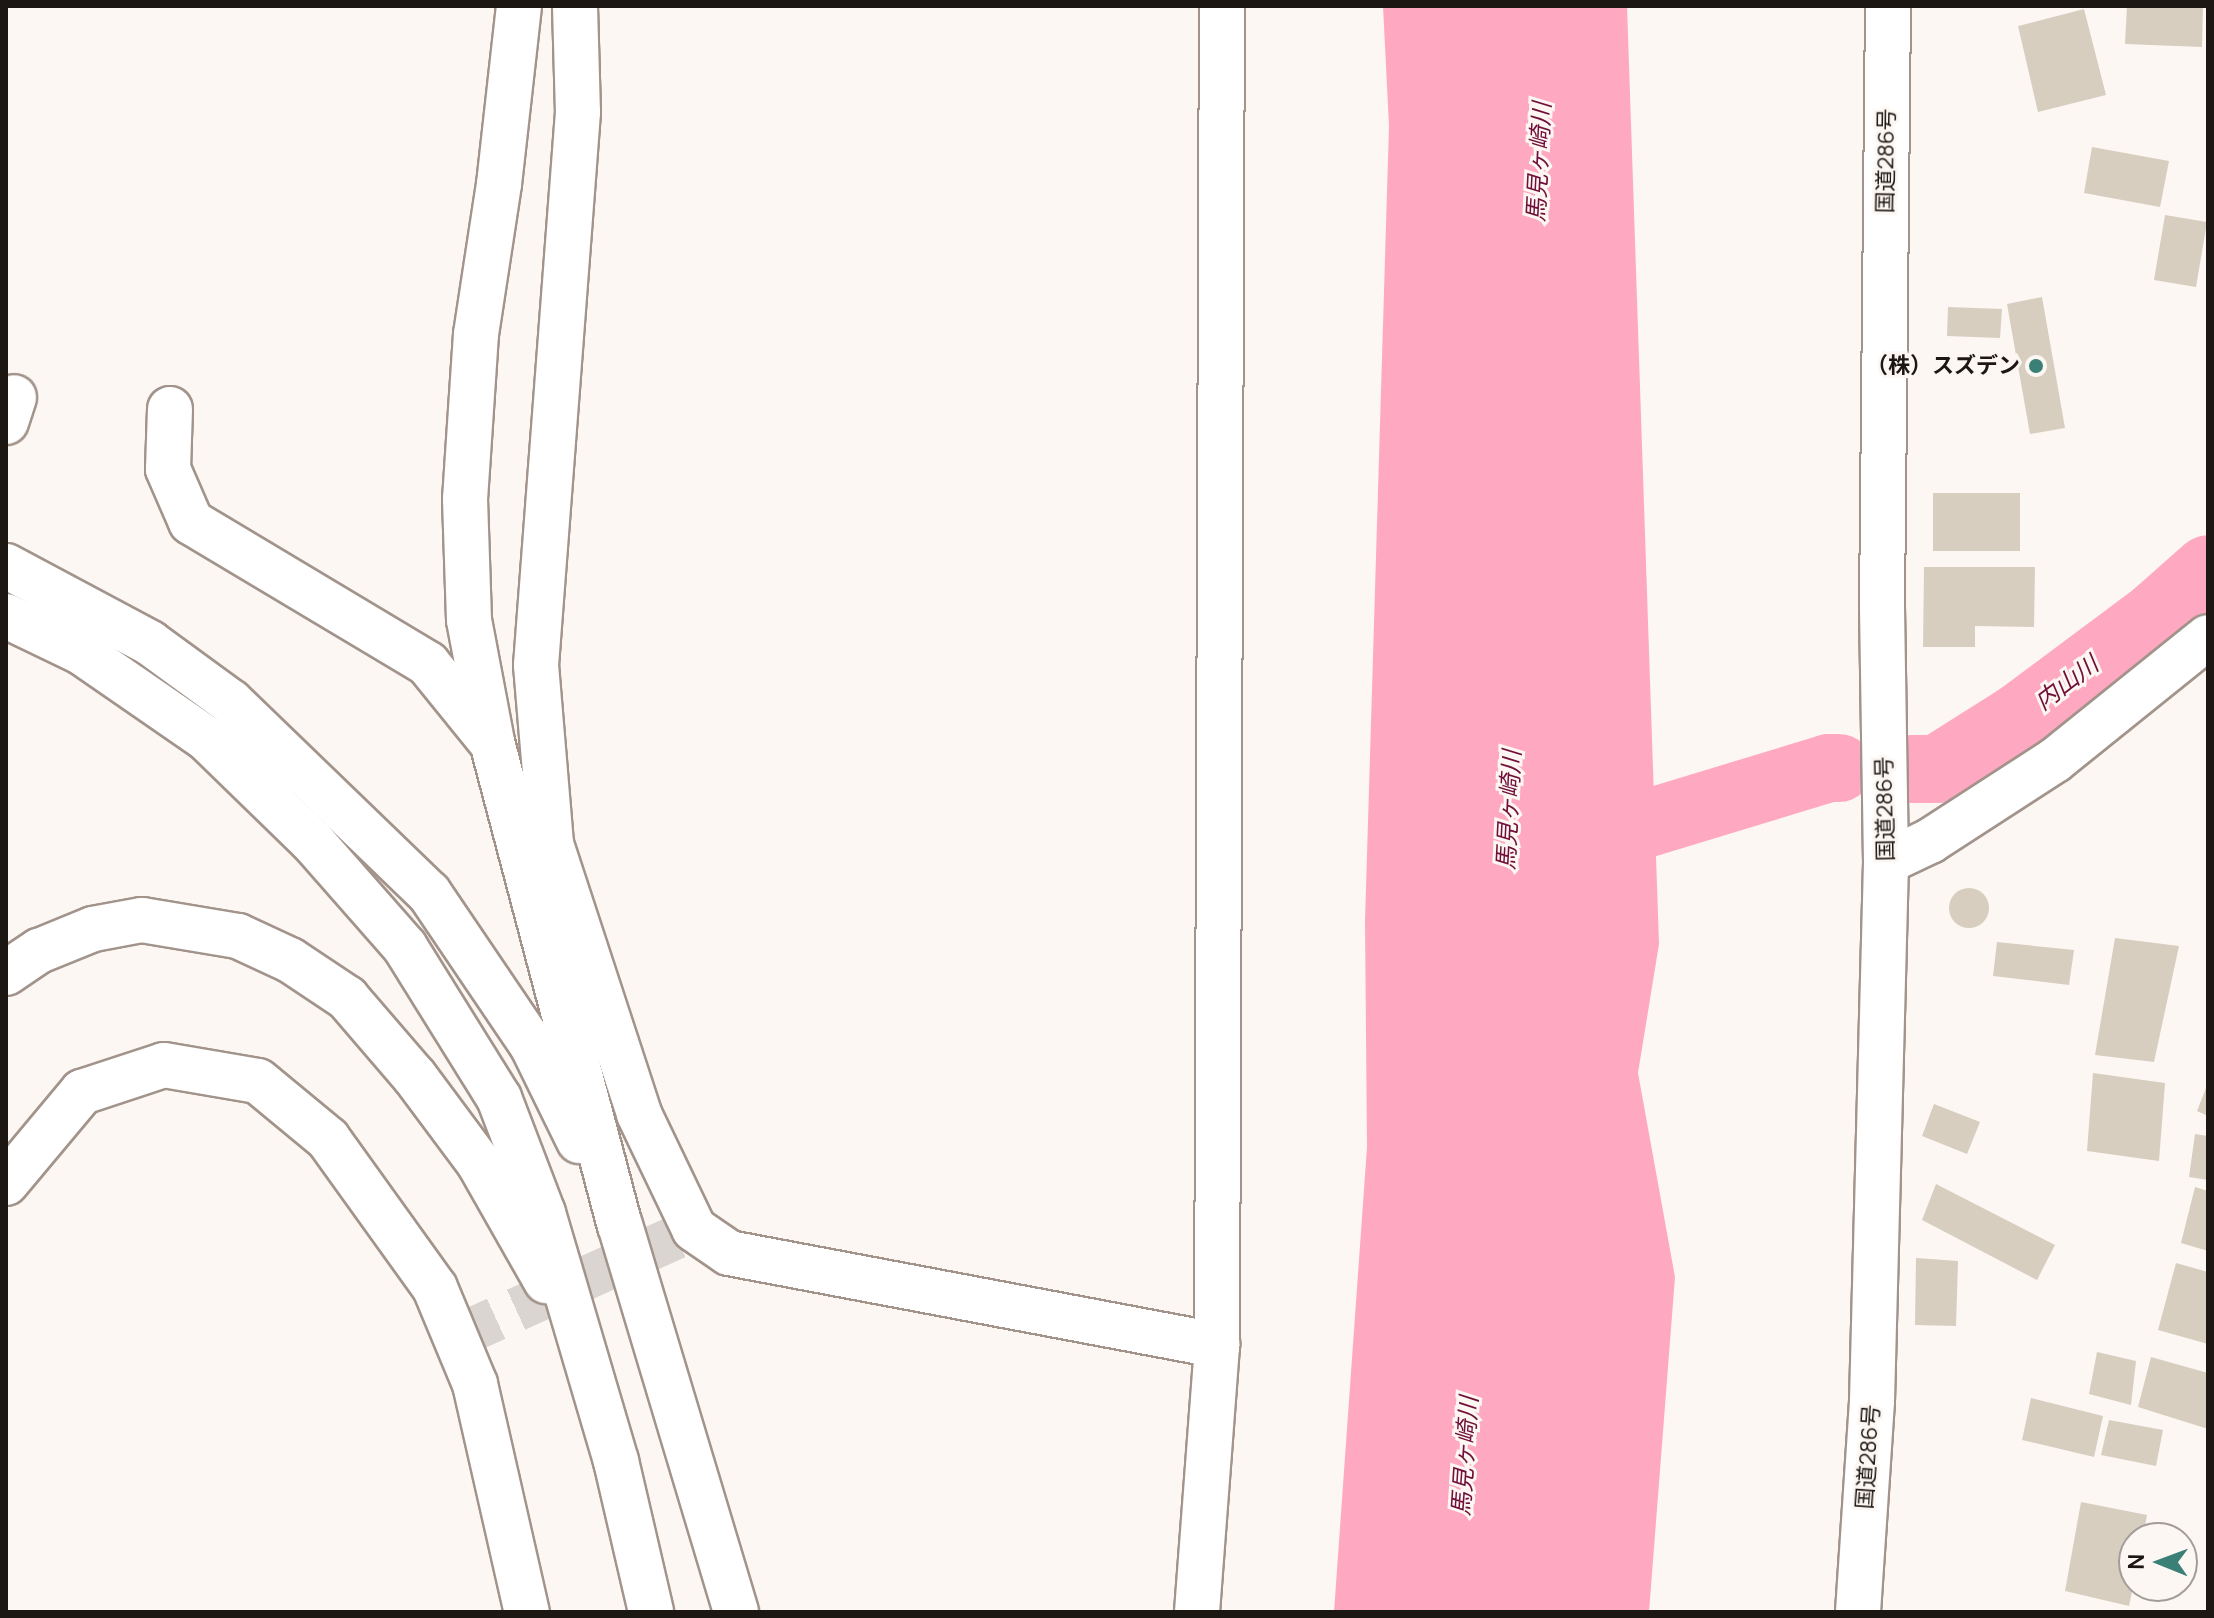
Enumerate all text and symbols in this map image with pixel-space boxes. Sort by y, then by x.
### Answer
water label: 馬見ヶ崎川 [1520,101,1556,223]
street label: 国道286号 [1872,108,1900,214]
place label: （株）スズデン [1866,353,2020,379]
marker: （株）スズデン [2027,357,2045,375]
water label: 内山川 [2029,649,2103,715]
water label: 馬見ヶ崎川 [1490,749,1526,871]
street label: 国道286号 [1871,756,1899,862]
water label: 馬見ヶ崎川 [1445,1395,1483,1517]
street label: 国道286号 [1851,1404,1885,1510]
north arrow [2118,1522,2198,1602]
text: N [2121,1553,2151,1570]

